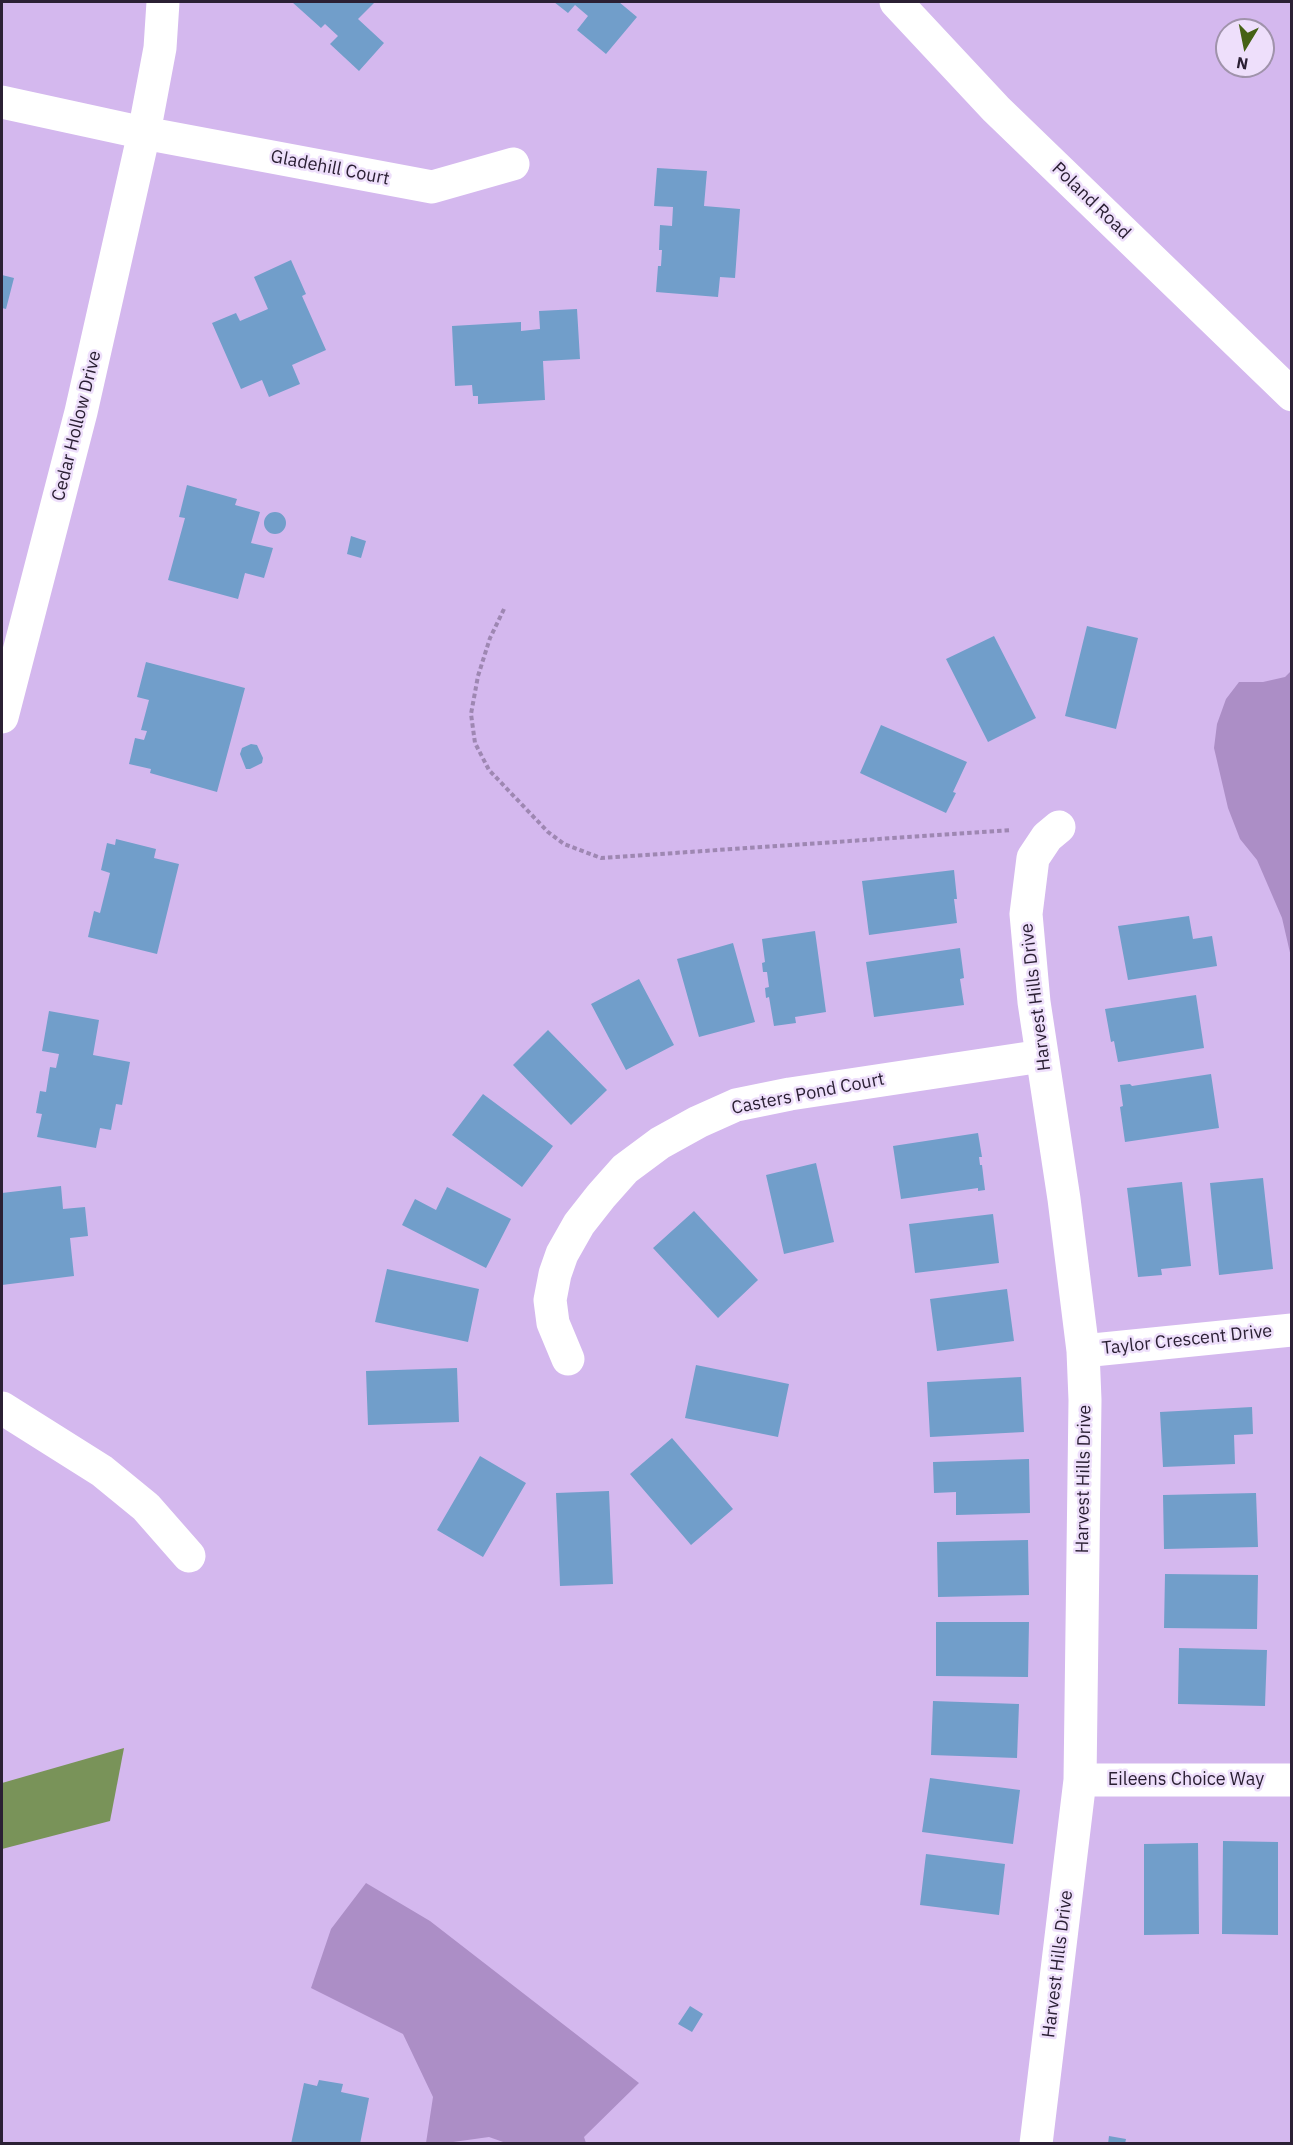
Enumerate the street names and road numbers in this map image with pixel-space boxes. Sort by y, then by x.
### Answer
street label: Gladehill Court [269,146,391,190]
street label: Poland Road [1047,158,1135,244]
street label: Cedar Hollow Drive [48,349,106,503]
street label: Harvest Hills Drive [1016,922,1056,1072]
street label: Casters Pond Court [730,1069,886,1119]
street label: Taylor Crescent Drive [1101,1320,1273,1360]
street label: Harvest Hills Drive [1072,1405,1096,1553]
street label: Eileens Choice Way [1108,1769,1264,1791]
street label: Harvest Hills Drive [1038,1889,1078,2039]

